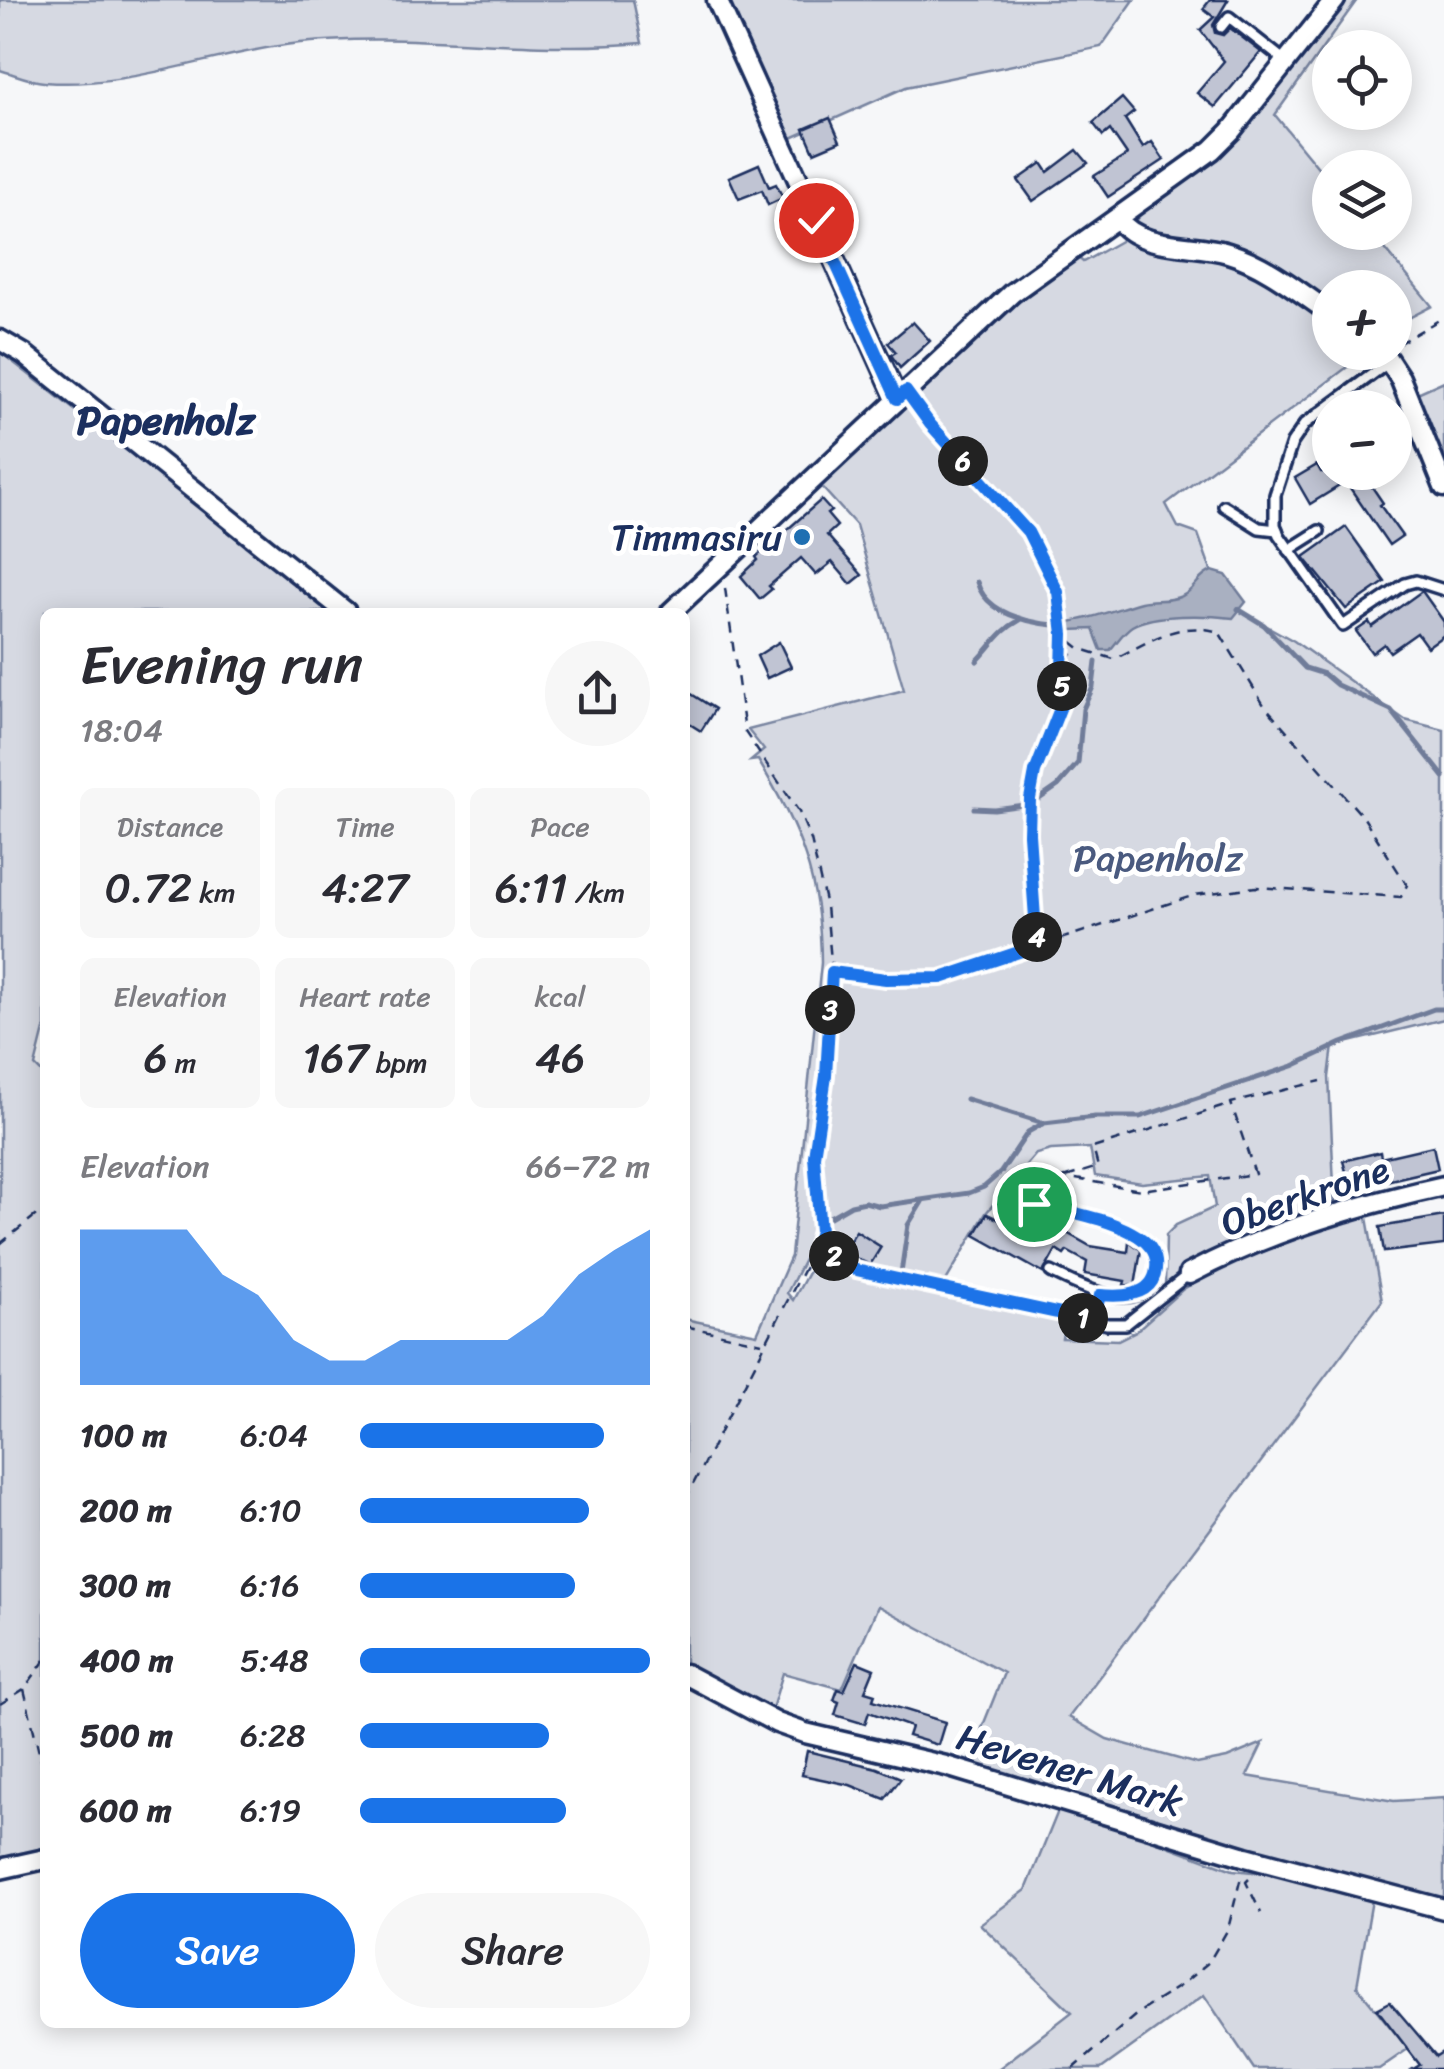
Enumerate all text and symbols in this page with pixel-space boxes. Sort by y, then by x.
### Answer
map controls [1312,30,1412,490]
button: locate [1312,30,1412,130]
button: layers [1312,150,1412,250]
pin [774,178,859,263]
icon: check [789,193,844,248]
button: + [1312,270,1412,370]
district label: Papenholz [77,385,257,456]
button: − [1312,390,1412,490]
pin: 6 [938,436,988,486]
text: 6 [955,436,971,485]
place label: Timmasiru [611,504,782,571]
marker: Timmasiru [791,526,813,548]
text: Evening run [80,616,363,713]
button: share [545,641,650,746]
pin: 5 [1037,661,1087,711]
text: 5 [1053,661,1071,710]
text: 18:04 [80,702,163,759]
text: Distance [117,802,223,851]
text: Time [335,802,395,851]
text: Pace [530,802,590,851]
park label: Papenholz [1073,825,1244,892]
text: 0.72 [104,851,192,925]
text: 4:27 [321,851,409,925]
text: 6:11 [495,851,568,925]
text: km [192,868,236,917]
text: /km [568,868,625,917]
pin: 4 [1012,912,1062,962]
text: 4 [1028,912,1046,961]
text: Elevation [113,972,227,1021]
text: Heart rate [299,972,431,1021]
text: kcal [535,972,585,1021]
pin: 3 [805,985,855,1035]
text: 3 [822,985,838,1034]
text: 6 [144,1021,168,1095]
text: 167 [303,1021,368,1095]
text: 46 [535,1021,585,1095]
text: m [168,1038,196,1087]
text: bpm [368,1038,427,1087]
street label: Oberkrone [1212,1136,1398,1256]
text: Elevation [80,1138,210,1195]
text: 66–72 m [526,1138,650,1195]
pin [992,1162,1077,1247]
icon: arrive [1007,1177,1062,1232]
pin: 2 [809,1231,859,1281]
text: 2 [826,1231,842,1280]
pin: 1 [1058,1293,1108,1343]
text: 1 [1077,1293,1089,1342]
text: 100 m [80,1407,167,1464]
text: 6:04 [240,1407,308,1464]
text: 200 m [80,1482,172,1539]
text: 6:10 [240,1482,302,1539]
text: 300 m [80,1557,171,1614]
text: 6:16 [240,1557,300,1614]
text: 400 m [80,1632,173,1689]
text: 5:48 [240,1632,309,1689]
street label: Hevener Mark [948,1704,1192,1836]
text: 500 m [80,1707,173,1764]
text: 6:28 [240,1707,306,1764]
text: 600 m [80,1782,172,1839]
text: 6:19 [240,1782,301,1839]
button: Save [80,1893,355,2008]
button: Share [375,1893,650,2008]

